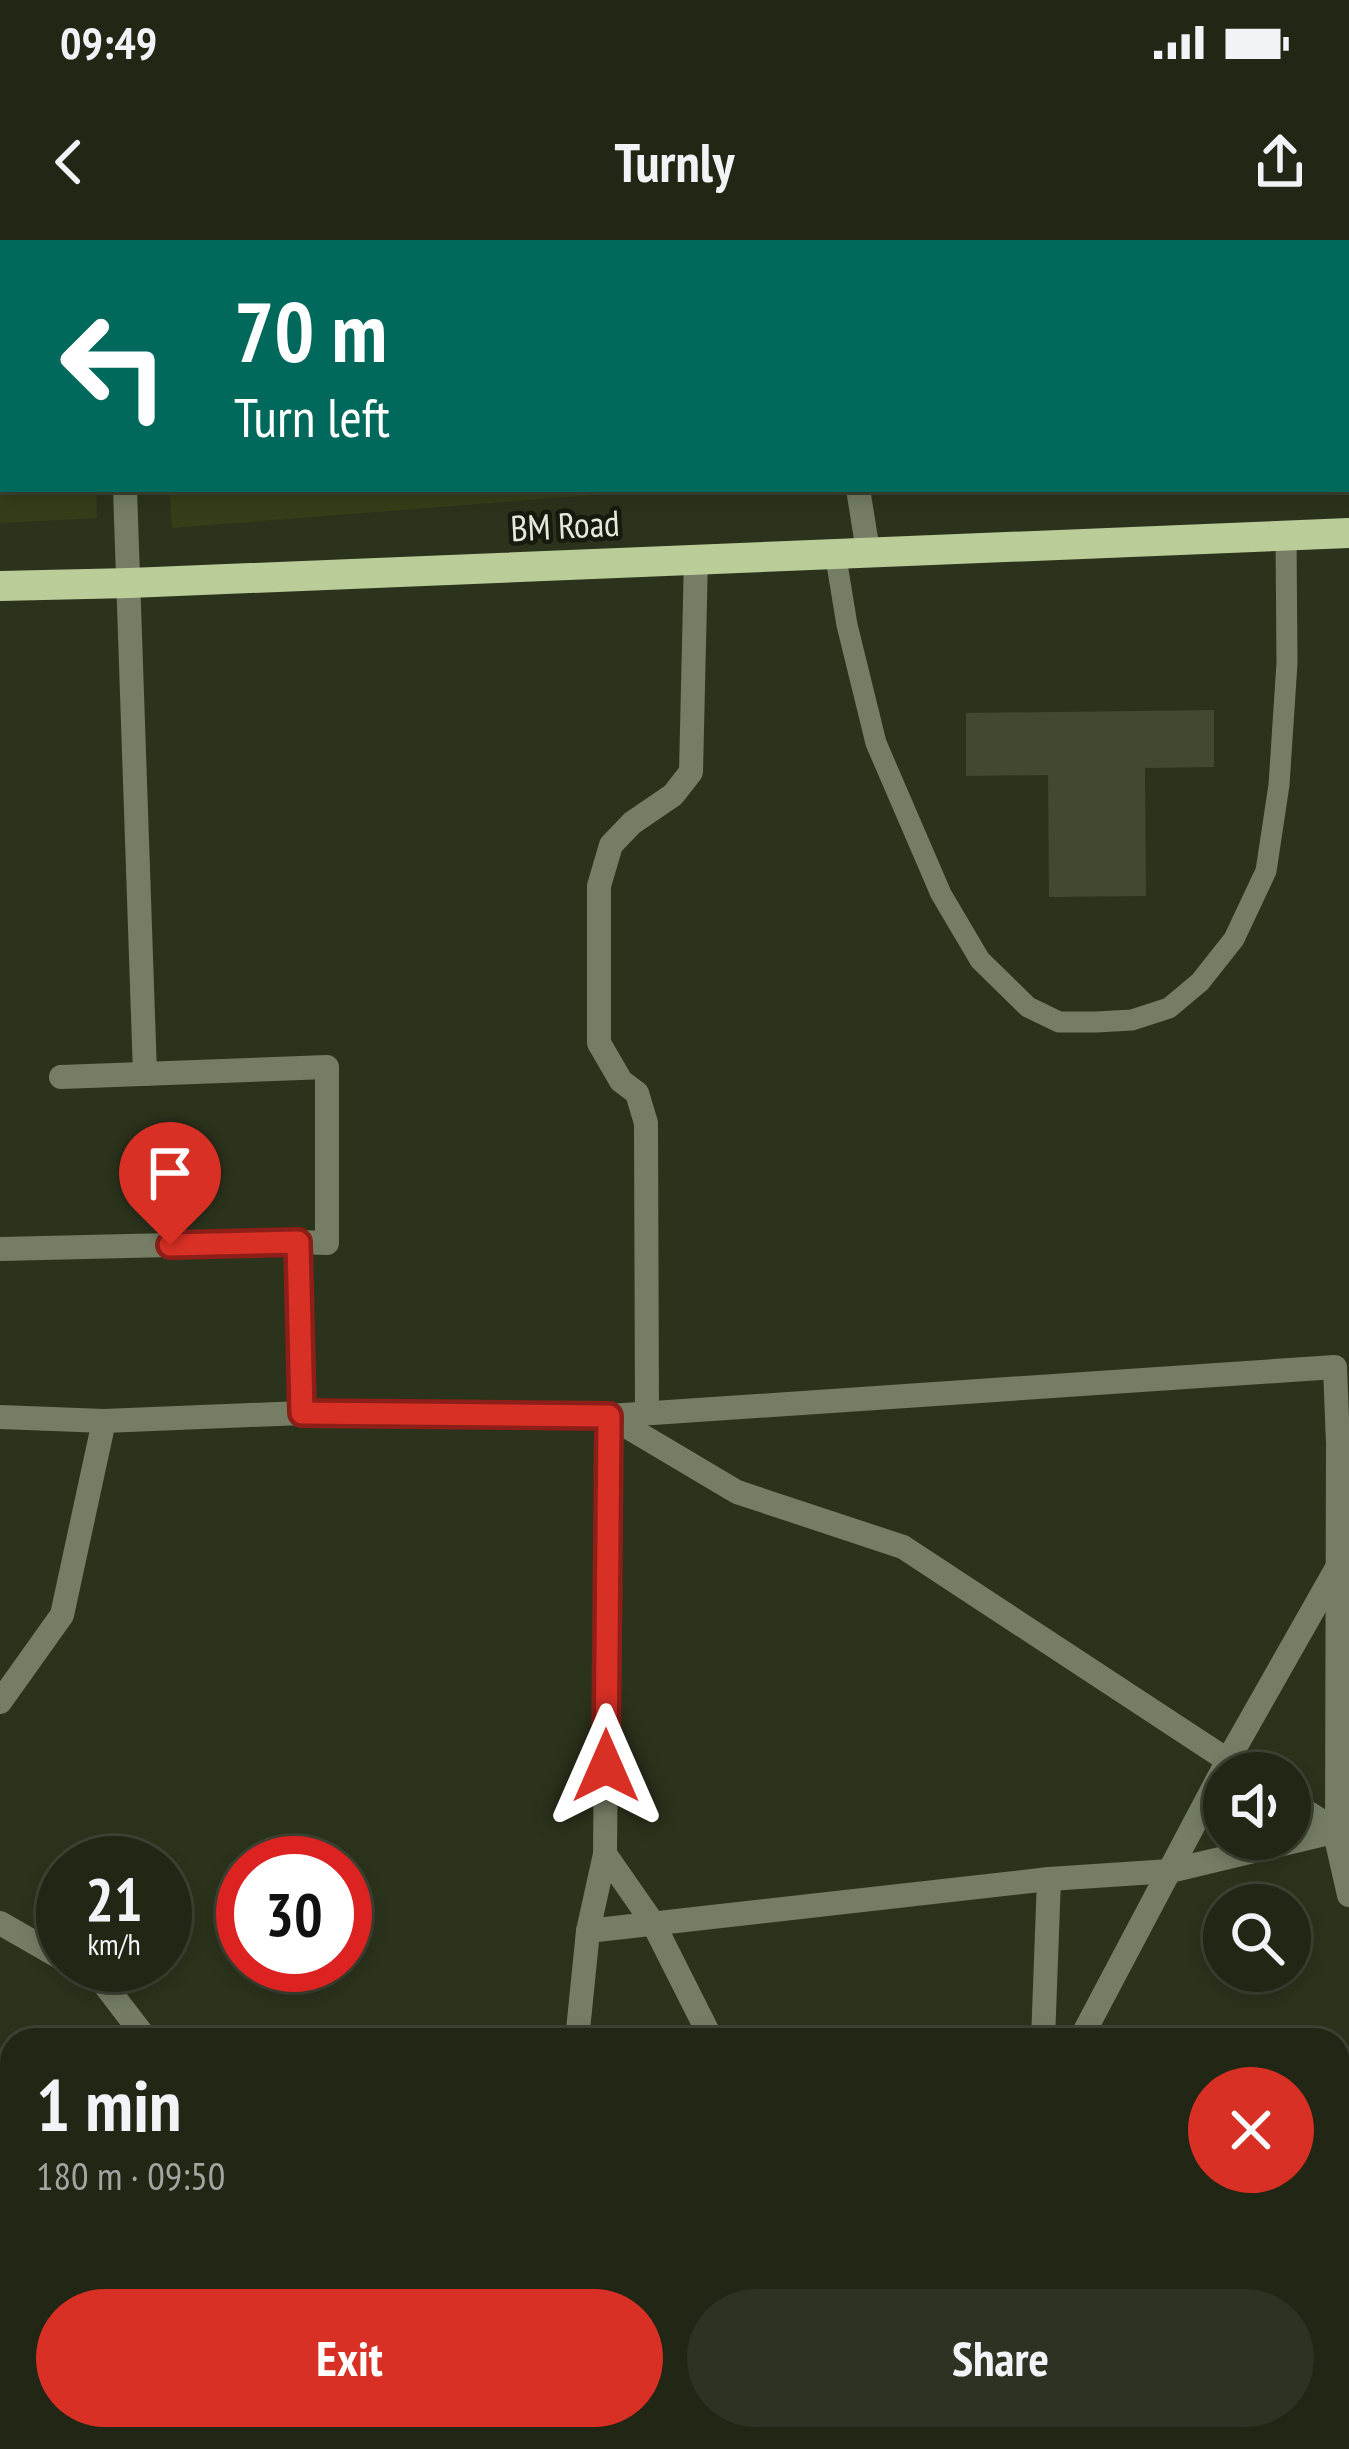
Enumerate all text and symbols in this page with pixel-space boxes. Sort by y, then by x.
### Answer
text: 09:49 [60,13,157,71]
text: Turnly [615,127,734,197]
icon: back [36,129,102,195]
icon: share [1247,129,1313,195]
text: 70 m [234,276,387,385]
icon: left [36,288,192,444]
text: Turn left [234,382,390,452]
street label: BM Road [509,499,621,551]
pin [119,1122,221,1245]
icon: arrive [137,1140,203,1206]
position arrow [543,1703,669,1829]
map controls [1203,1752,1311,1992]
button: sound [1203,1752,1311,1860]
speed limit sign: 30 [216,1836,372,1992]
text: 21 [85,1860,143,1938]
button: search [1203,1884,1311,1992]
text: km/h [87,1924,141,1963]
text: 1 min [36,2058,181,2151]
button: close [1188,2067,1314,2193]
text: 180 m · 09:50 [36,2150,225,2201]
button: Exit [36,2289,663,2427]
button: Share [687,2289,1314,2427]

